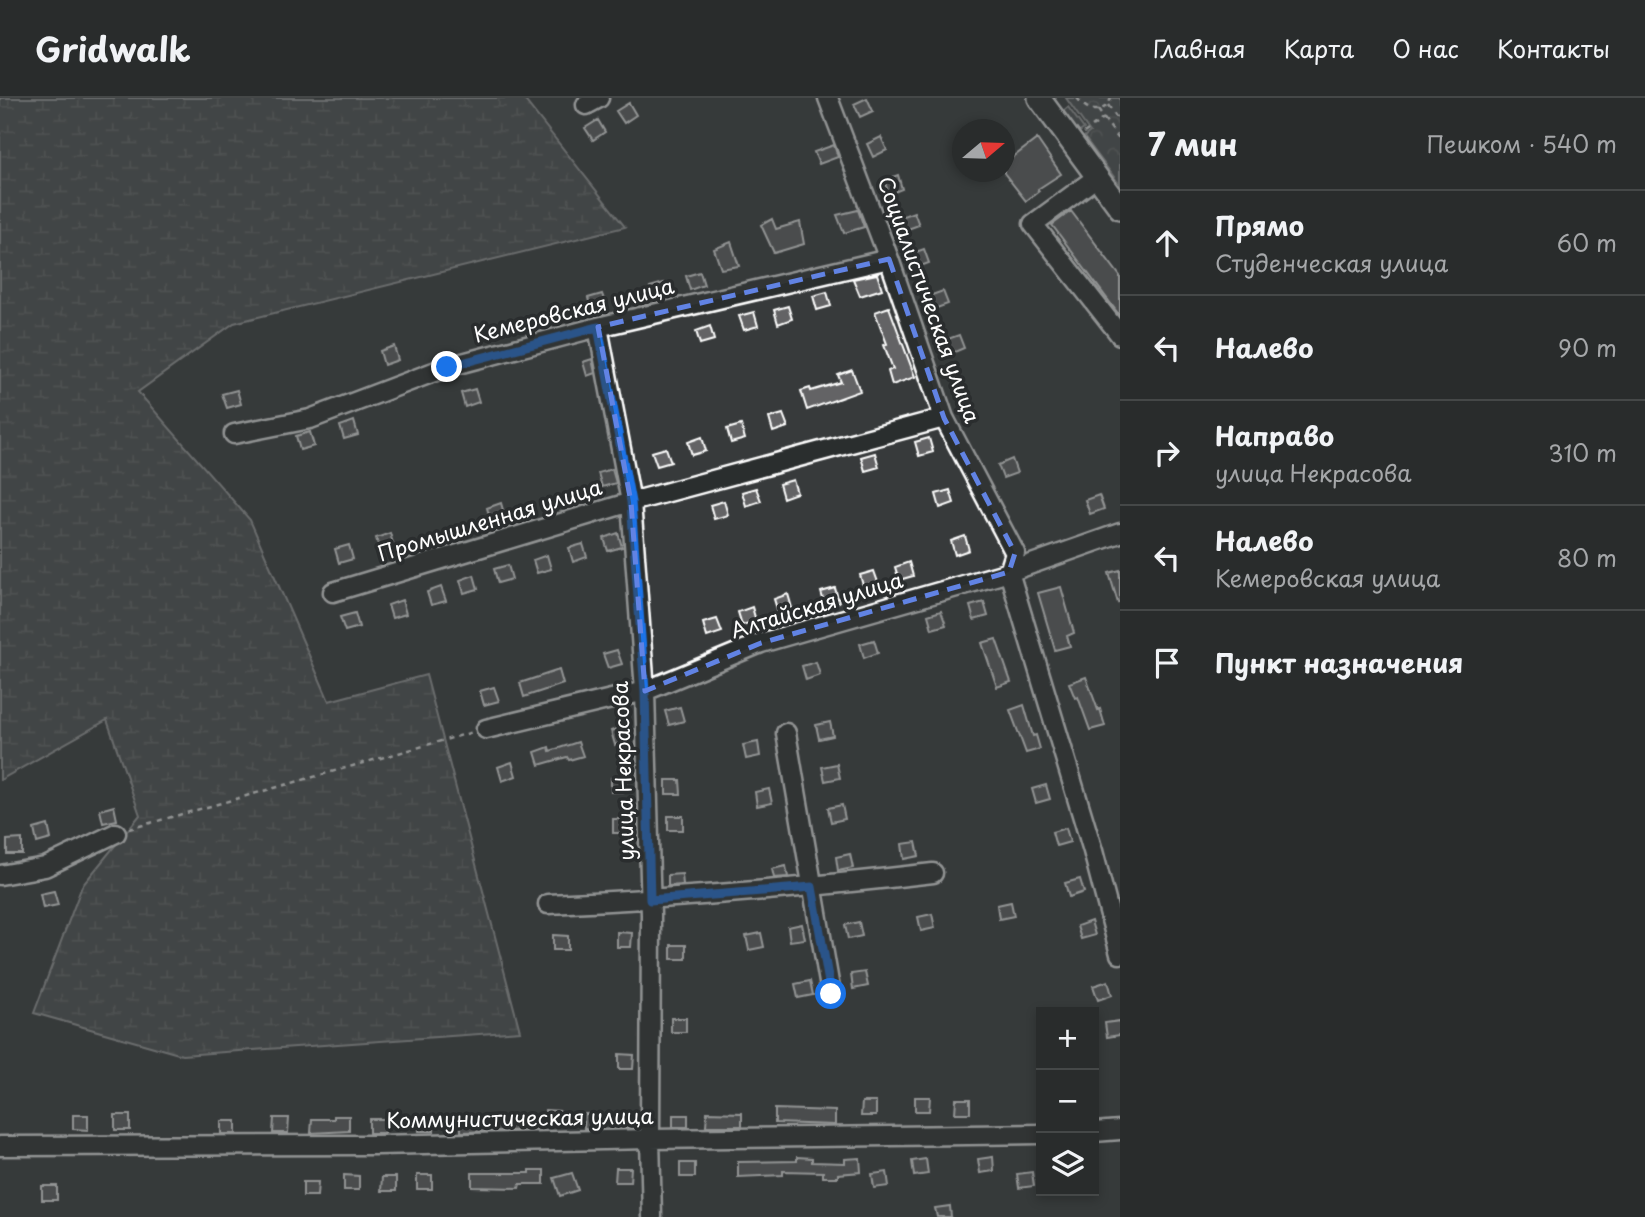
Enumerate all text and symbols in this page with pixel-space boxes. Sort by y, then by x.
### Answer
text: Gridwalk [35,23,191,73]
text: Главная [1153,30,1246,66]
text: Карта [1284,30,1354,66]
text: О нас [1392,30,1459,66]
text: Контакты [1497,30,1610,66]
north arrow [952,119,1015,182]
text: 7 мин [1148,121,1238,166]
text: Пешком · 540 m [1426,126,1617,161]
street label: Социалистическая улица [870,171,990,428]
text: Прямо [1215,206,1304,245]
icon: ahead [1148,224,1186,262]
text: 60 m [1557,225,1617,260]
text: Студенческая улица [1215,245,1448,280]
street label: Кемеровская улица [470,268,678,349]
text: Налево [1215,328,1313,367]
icon: left [1148,329,1186,367]
text: 90 m [1558,330,1617,365]
route end [431,351,462,382]
text: Направо [1215,416,1334,455]
icon: right [1148,434,1186,472]
text: 310 m [1548,435,1617,470]
text: улица Некрасова [1215,455,1412,490]
street label: Промышленная улица [373,469,606,568]
text: Налево [1215,521,1313,560]
icon: left [1148,539,1186,577]
text: 80 m [1557,540,1617,575]
text: Кемеровская улица [1215,560,1440,595]
street label: Алтайская улица [726,562,907,646]
text: Пункт назначения [1215,643,1463,682]
icon: arrive [1148,644,1186,682]
street label: улица Некрасова [603,681,641,861]
route start [815,978,846,1009]
map controls [1036,1007,1099,1196]
button: + [1036,1007,1099,1070]
button: − [1036,1070,1099,1133]
street label: Коммунистическая улица [386,1099,655,1135]
button: layers [1036,1133,1099,1196]

